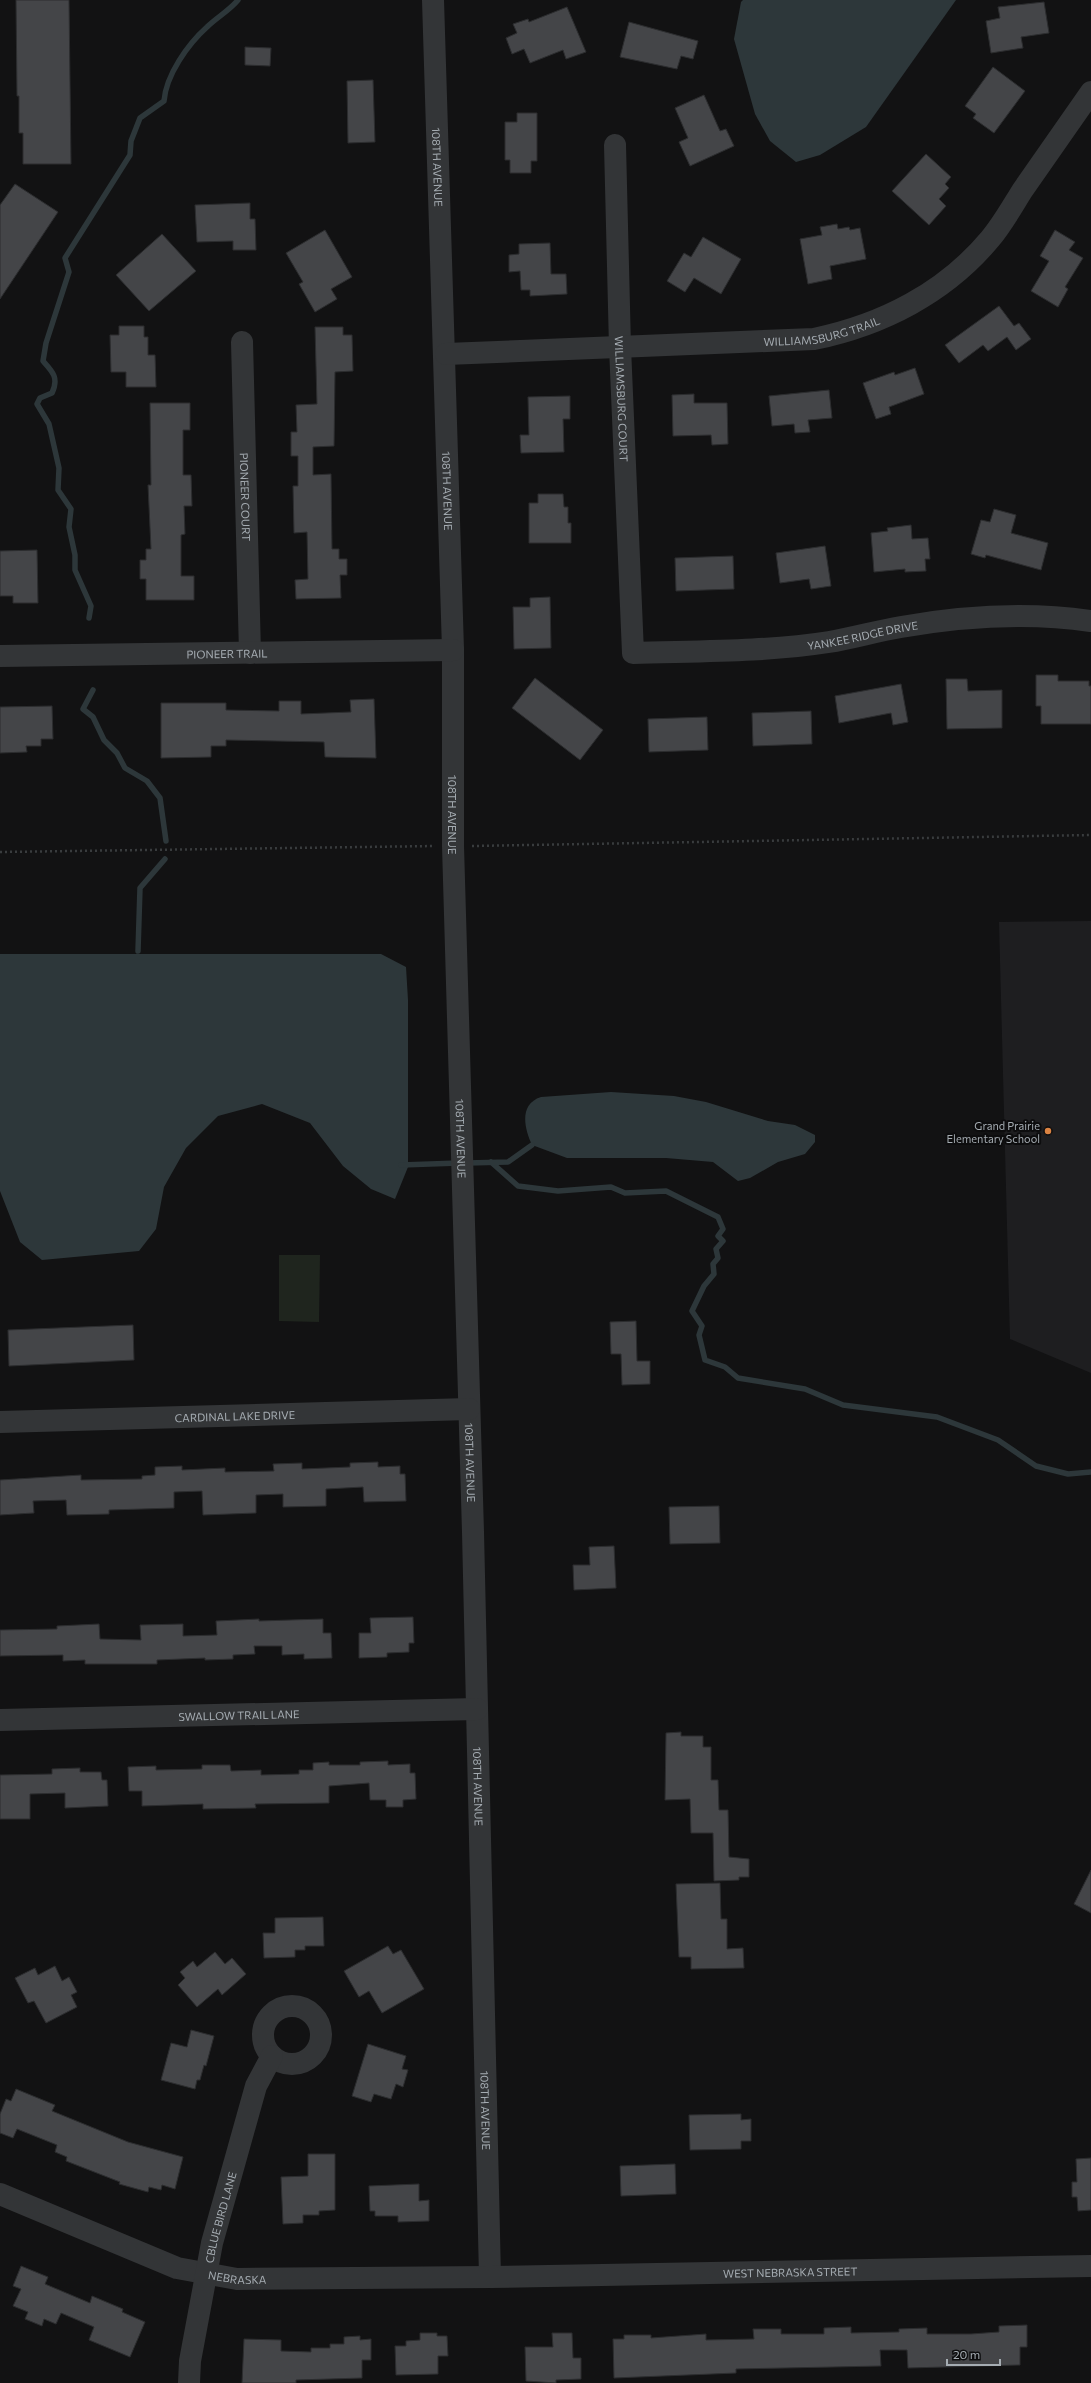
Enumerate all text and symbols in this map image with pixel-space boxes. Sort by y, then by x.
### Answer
street label: 108TH AVENUE [430,127,446,207]
street label: WILLIAMSBURG TRAIL [763,313,881,348]
street label: WILLIAMSBURG COURT [613,336,631,462]
street label: 108TH AVENUE [440,451,456,531]
street label: PIONEER COURT [238,452,254,541]
street label: YANKEE RIDGE DRIVE [806,618,919,651]
street label: PIONEER TRAIL [186,646,268,660]
street label: 108TH AVENUE [447,775,460,855]
street label: 108TH AVENUE [454,1099,469,1178]
place label: Grand Prairie Elementary School [947,1119,1040,1145]
marker: Grand Prairie Elementary School [1043,1126,1053,1136]
street label: CARDINAL LAKE DRIVE [174,1407,295,1424]
street label: 108TH AVENUE [463,1423,479,1502]
street label: SWALLOW TRAIL LANE [178,1707,300,1722]
street label: 108TH AVENUE [471,1746,486,1826]
street label: 108TH AVENUE [479,2070,494,2150]
street label: CBLUE BIRD LANE [202,2170,238,2264]
street label: WEST NEBRASKA STREET [723,2264,857,2279]
street label: NEBRASKA [207,2267,267,2286]
scale bar [947,2341,1000,2367]
text: 20 m [953,2347,980,2361]

